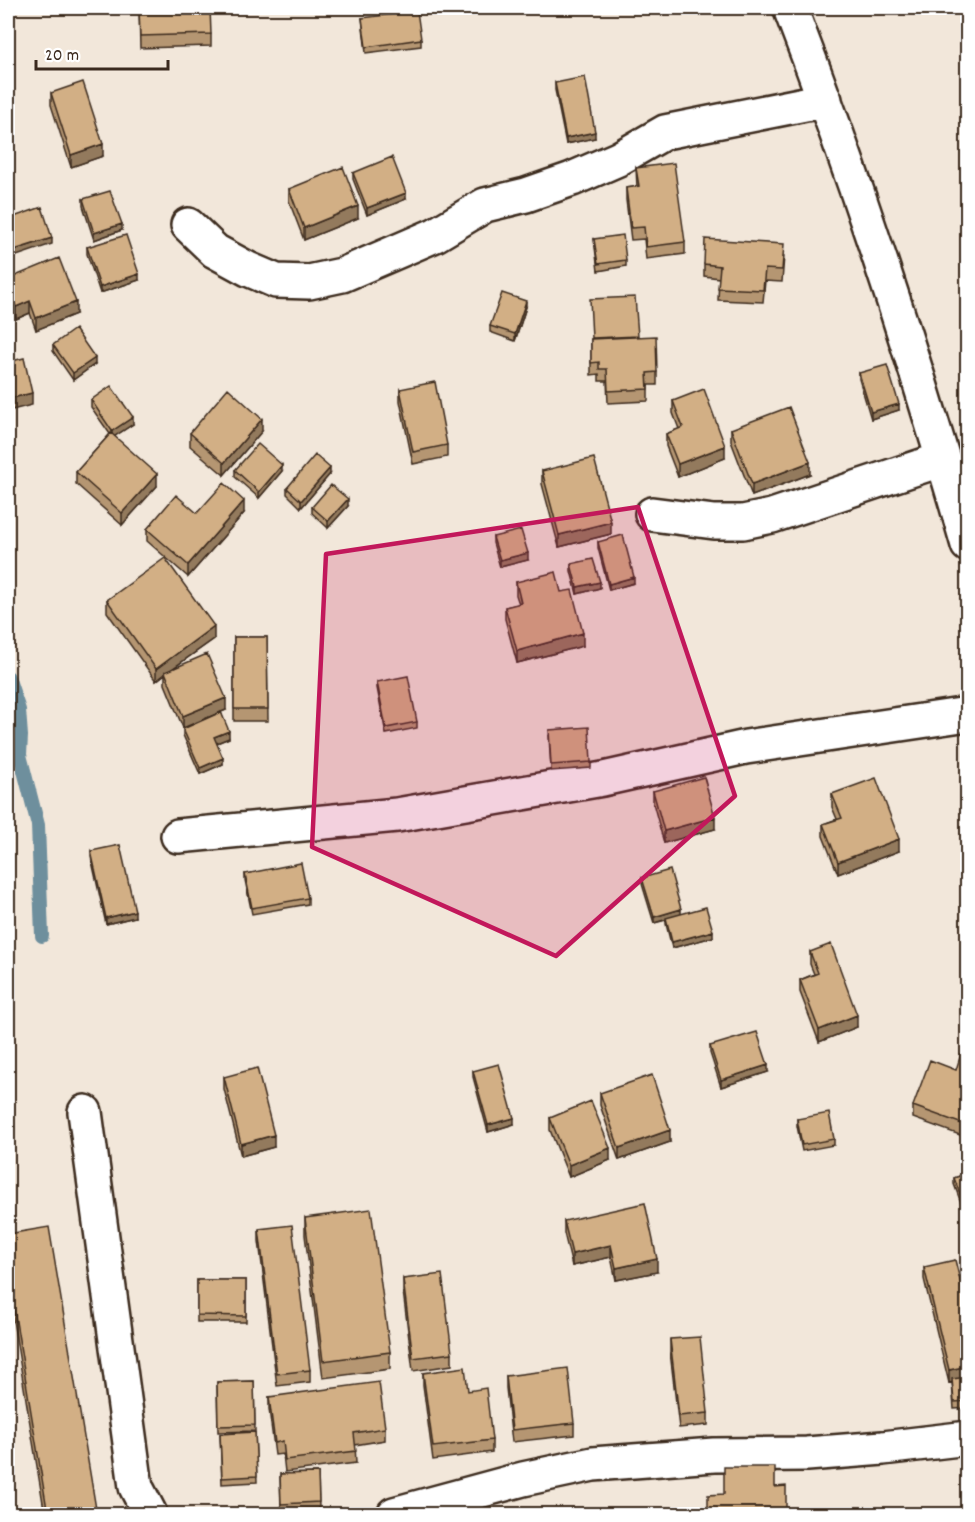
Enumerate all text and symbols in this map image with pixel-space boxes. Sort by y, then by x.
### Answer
scale bar [36,33,168,71]
text: 20 m [45,44,79,69]

